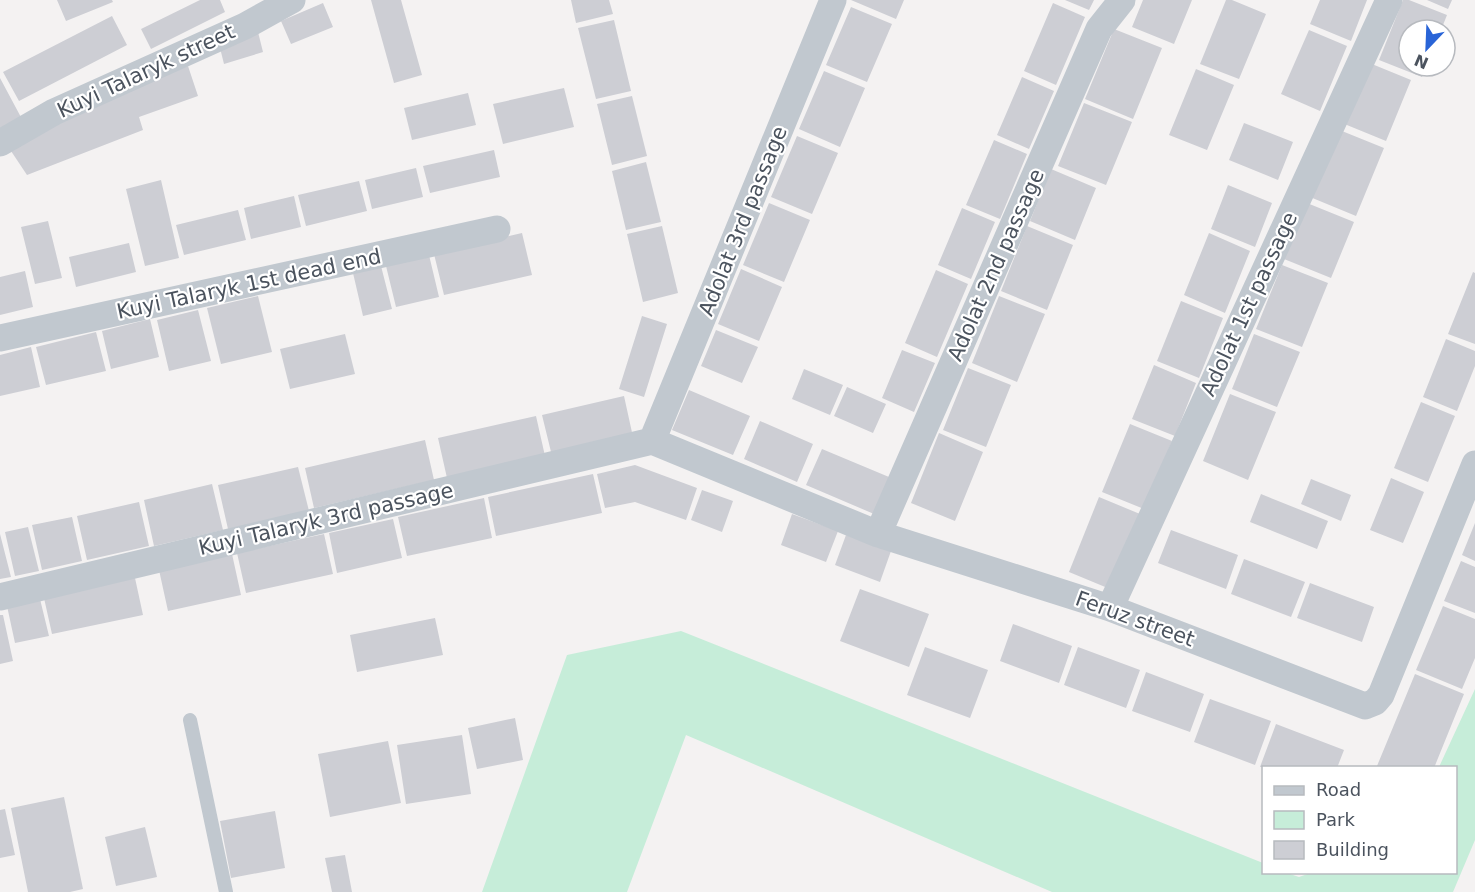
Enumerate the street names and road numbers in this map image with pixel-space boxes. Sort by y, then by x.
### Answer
street label: Kuyi Talaryk street [53,19,239,123]
street label: Adolat 3rd passage [694,123,792,319]
street label: Adolat 2nd passage [943,165,1049,365]
street label: Adolat 1st passage [1196,208,1302,400]
street label: Kuyi Talaryk 1st dead end [115,244,383,324]
street label: Kuyi Talaryk 3rd passage [196,478,456,560]
street label: Feruz street [1072,586,1198,652]

